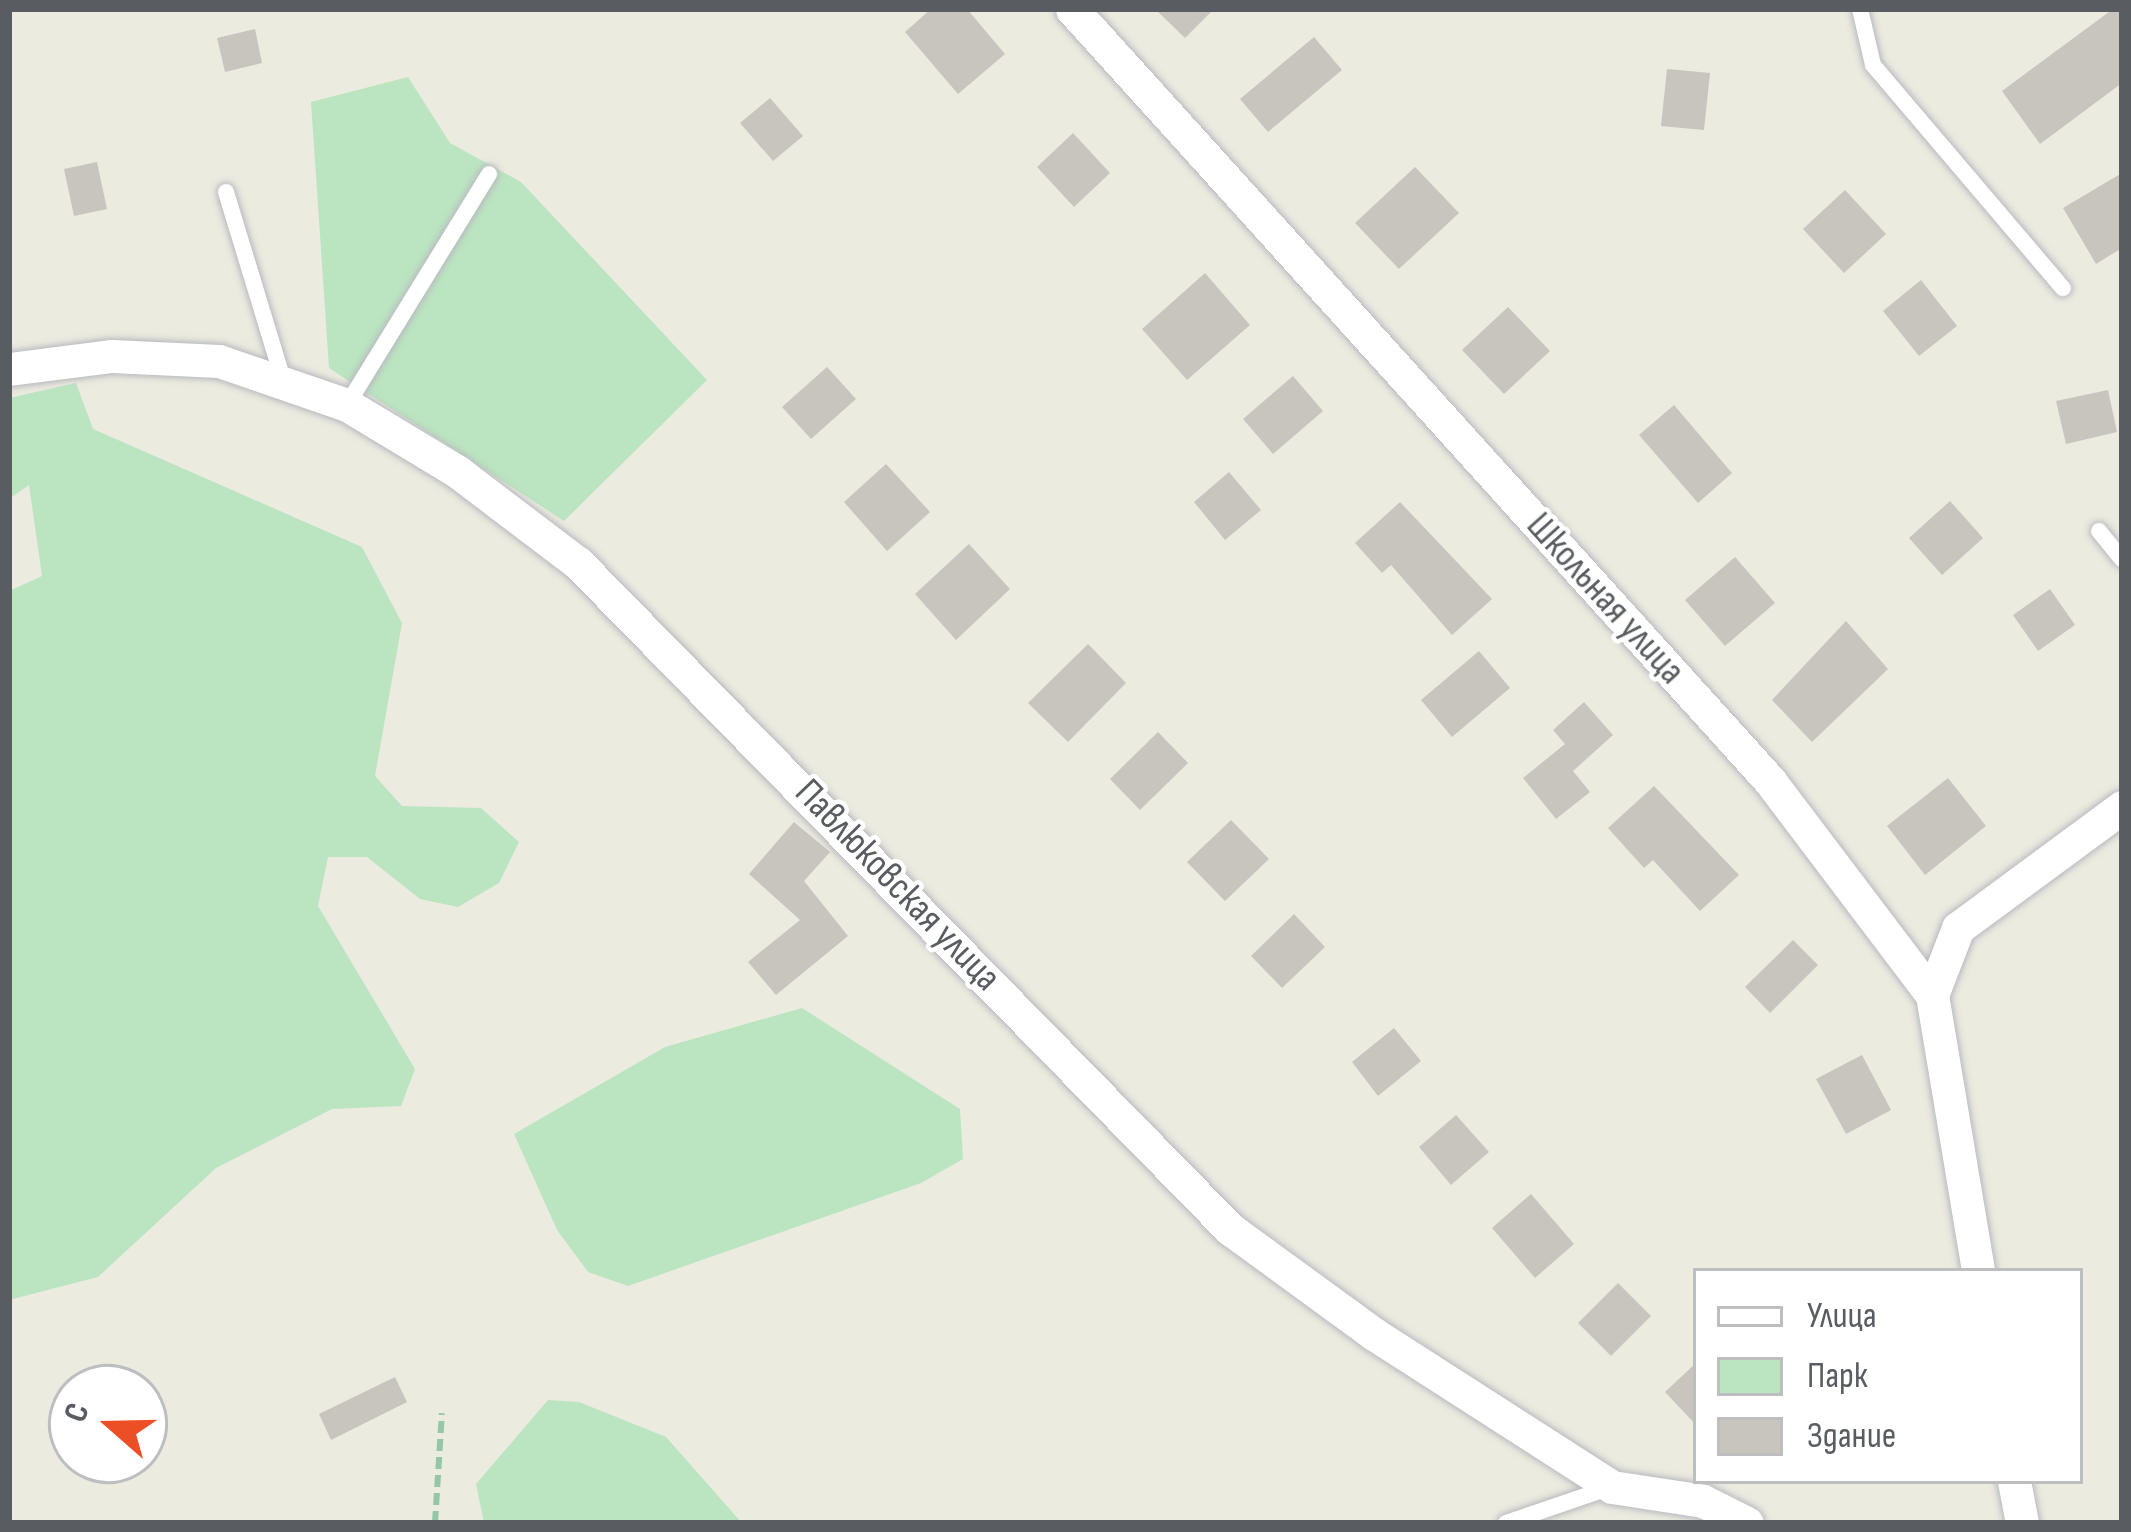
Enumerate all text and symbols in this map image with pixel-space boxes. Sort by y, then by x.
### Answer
street label: Школьная улица [1516,504,1694,694]
street label: Павлюковская улица [784,770,1010,1002]
legend [1693,1268,2083,1484]
text: Улица [1807,1295,1877,1338]
text: Парк [1807,1355,1868,1398]
north arrow [48,1364,168,1484]
text: С [55,1398,99,1428]
text: Здание [1807,1415,1896,1458]

